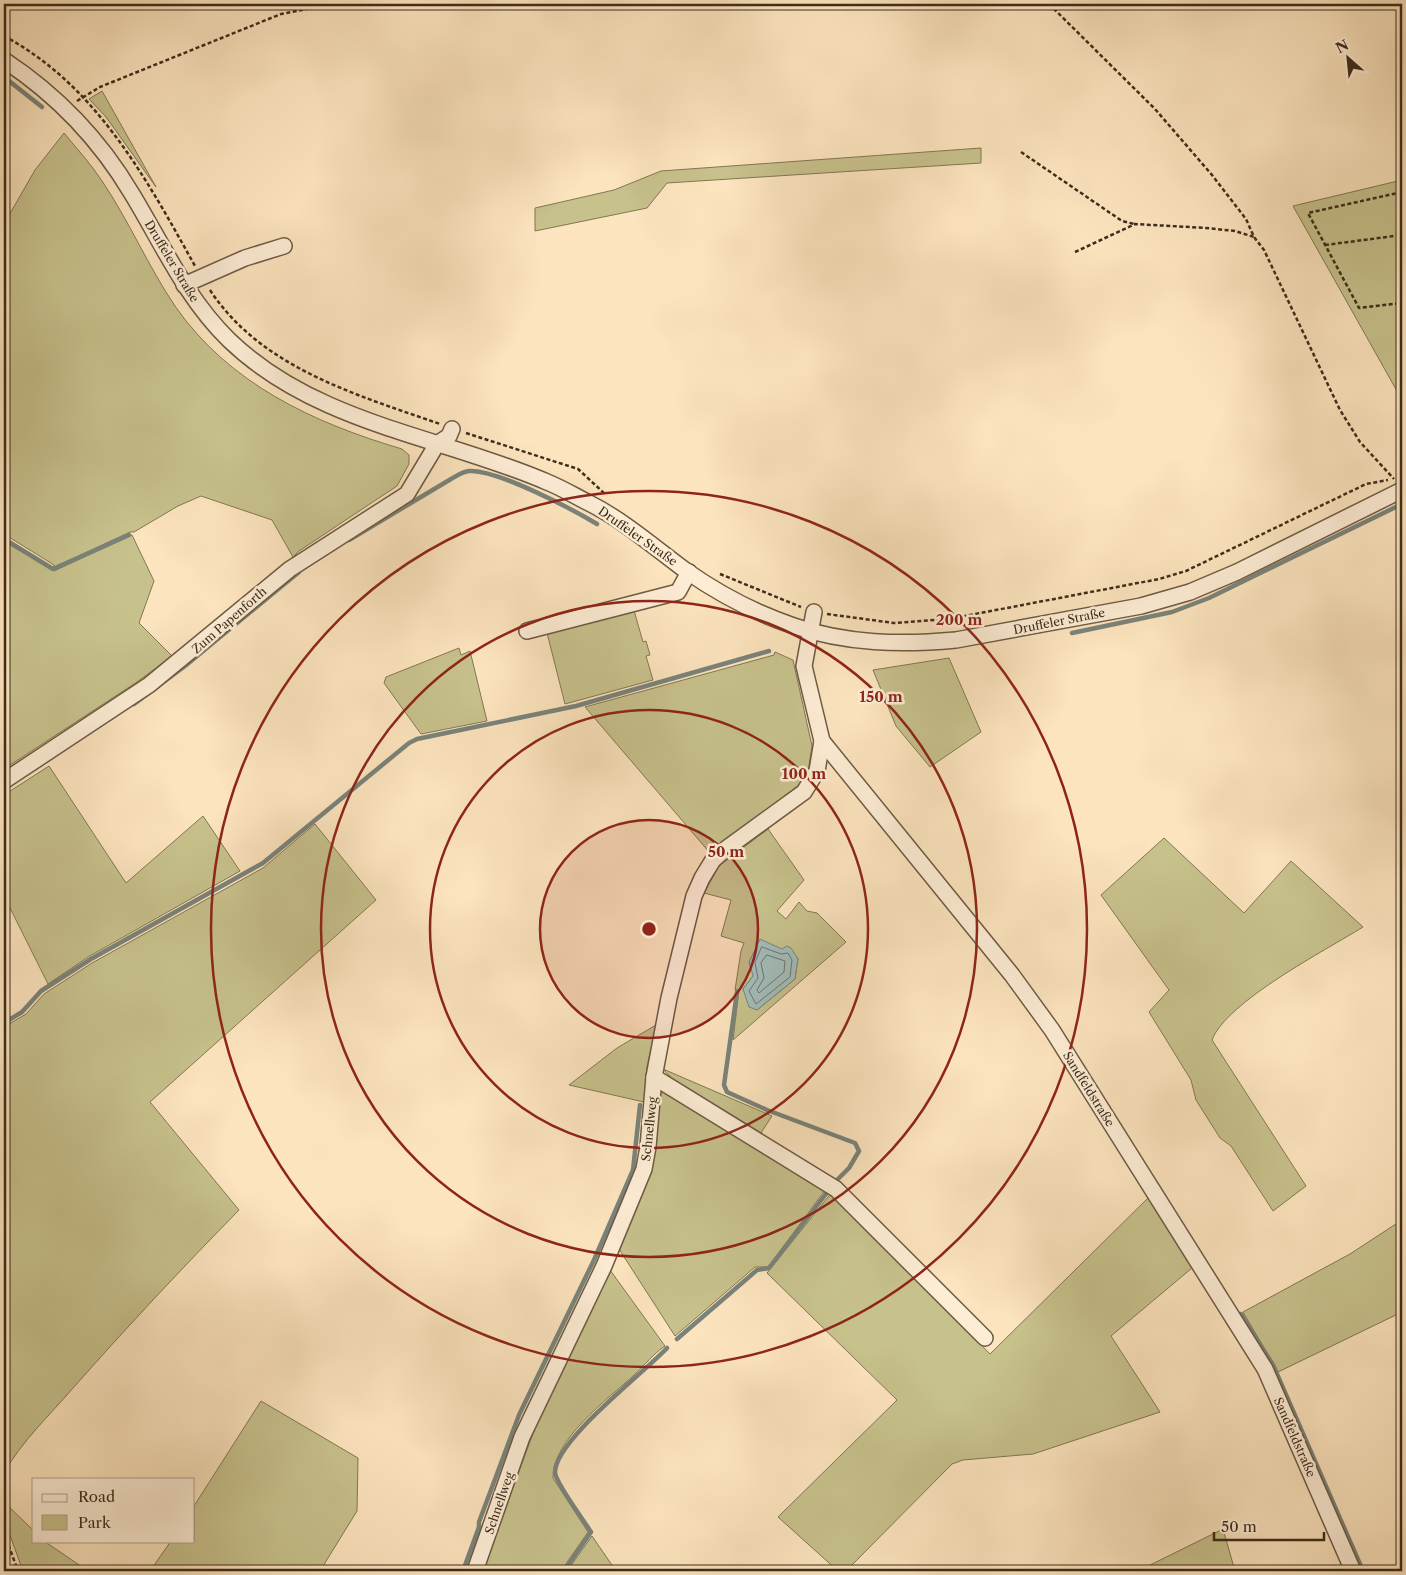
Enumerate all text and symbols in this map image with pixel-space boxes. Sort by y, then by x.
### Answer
north arrow [1324,32,1374,82]
text: N [1333,36,1352,57]
street label: Druffeler Straße [142,217,203,305]
street label: Druffeler Straße [596,503,681,569]
street label: Zum Papenforth [189,583,270,656]
street label: Druffeler Straße [1012,605,1106,637]
text: 200 m [936,610,982,629]
text: 150 m [859,687,903,706]
text: 100 m [782,764,826,783]
text: 50 m [708,842,744,861]
centre of rings [640,920,658,938]
street label: Sandfeldstraße [1060,1049,1118,1130]
street label: Schnellweg [638,1095,660,1162]
street label: Sandfeldstraße [1271,1395,1319,1479]
street label: Schnellweg [481,1469,517,1536]
legend [32,1478,195,1542]
text: Road [78,1487,115,1506]
scale bar [1214,1510,1324,1542]
text: Park [78,1513,112,1532]
text: 50 m [1221,1517,1257,1536]

